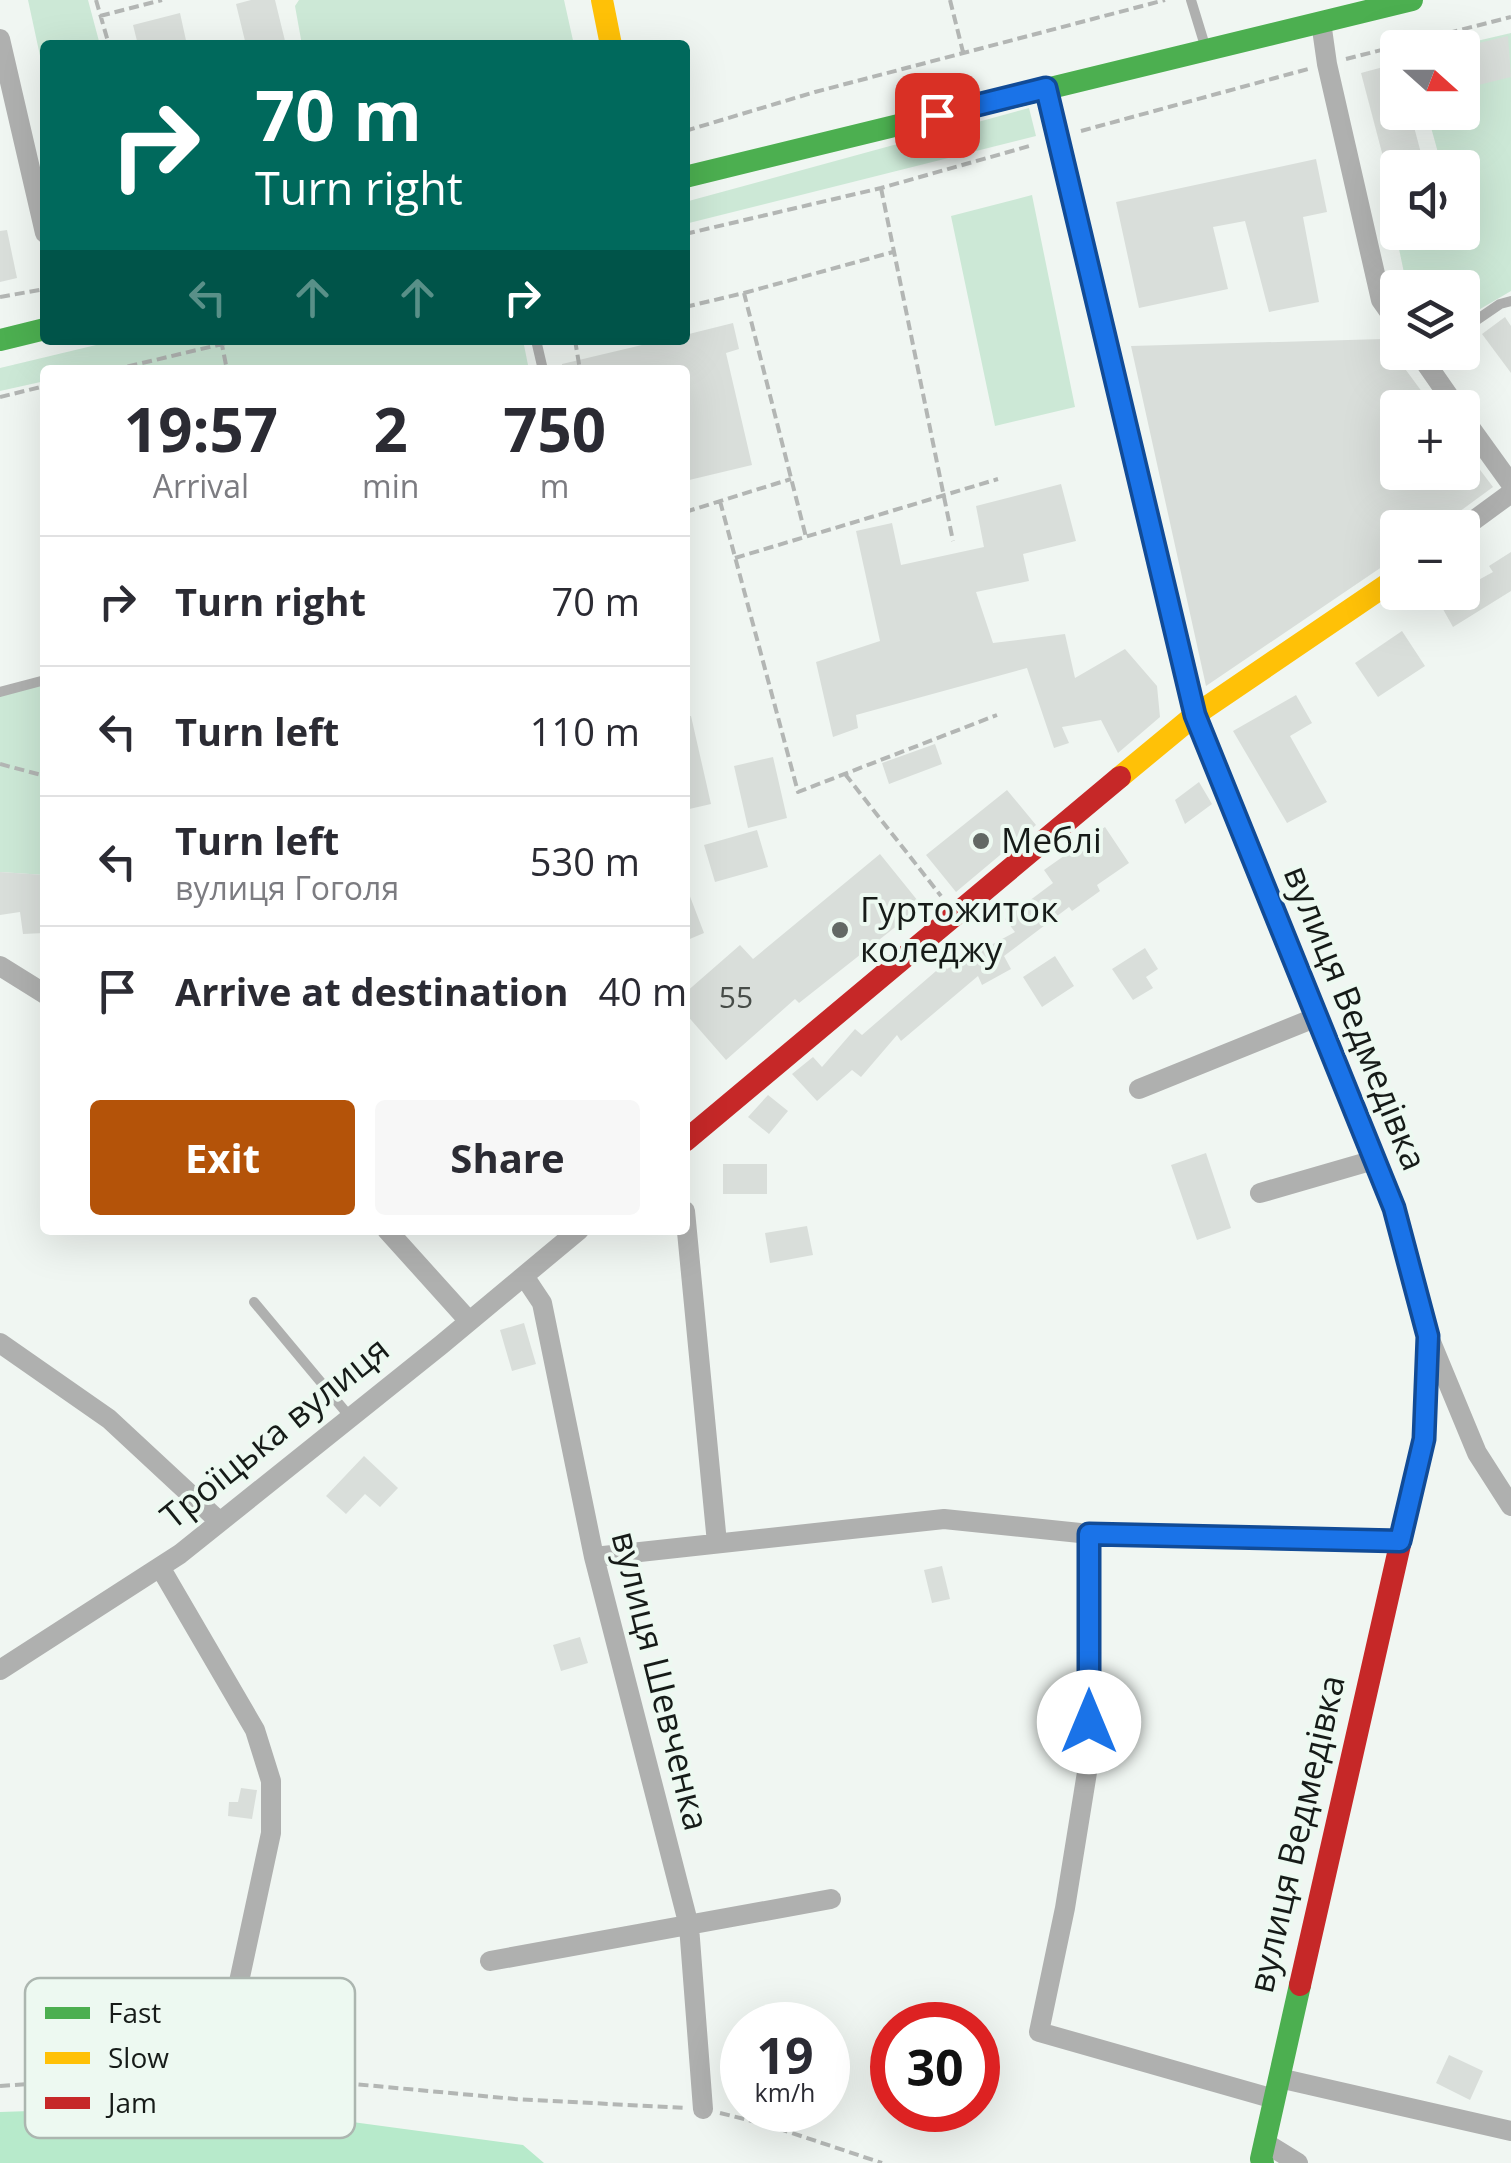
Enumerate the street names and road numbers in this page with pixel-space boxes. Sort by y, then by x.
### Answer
street label: вулиця Ведмедівка [1274,858,1439,1177]
street label: Троїцька вулиця [150,1325,398,1539]
street label: вулиця Шевченка [602,1526,721,1835]
street label: вулиця Ведмедівка [1236,1670,1355,1997]

